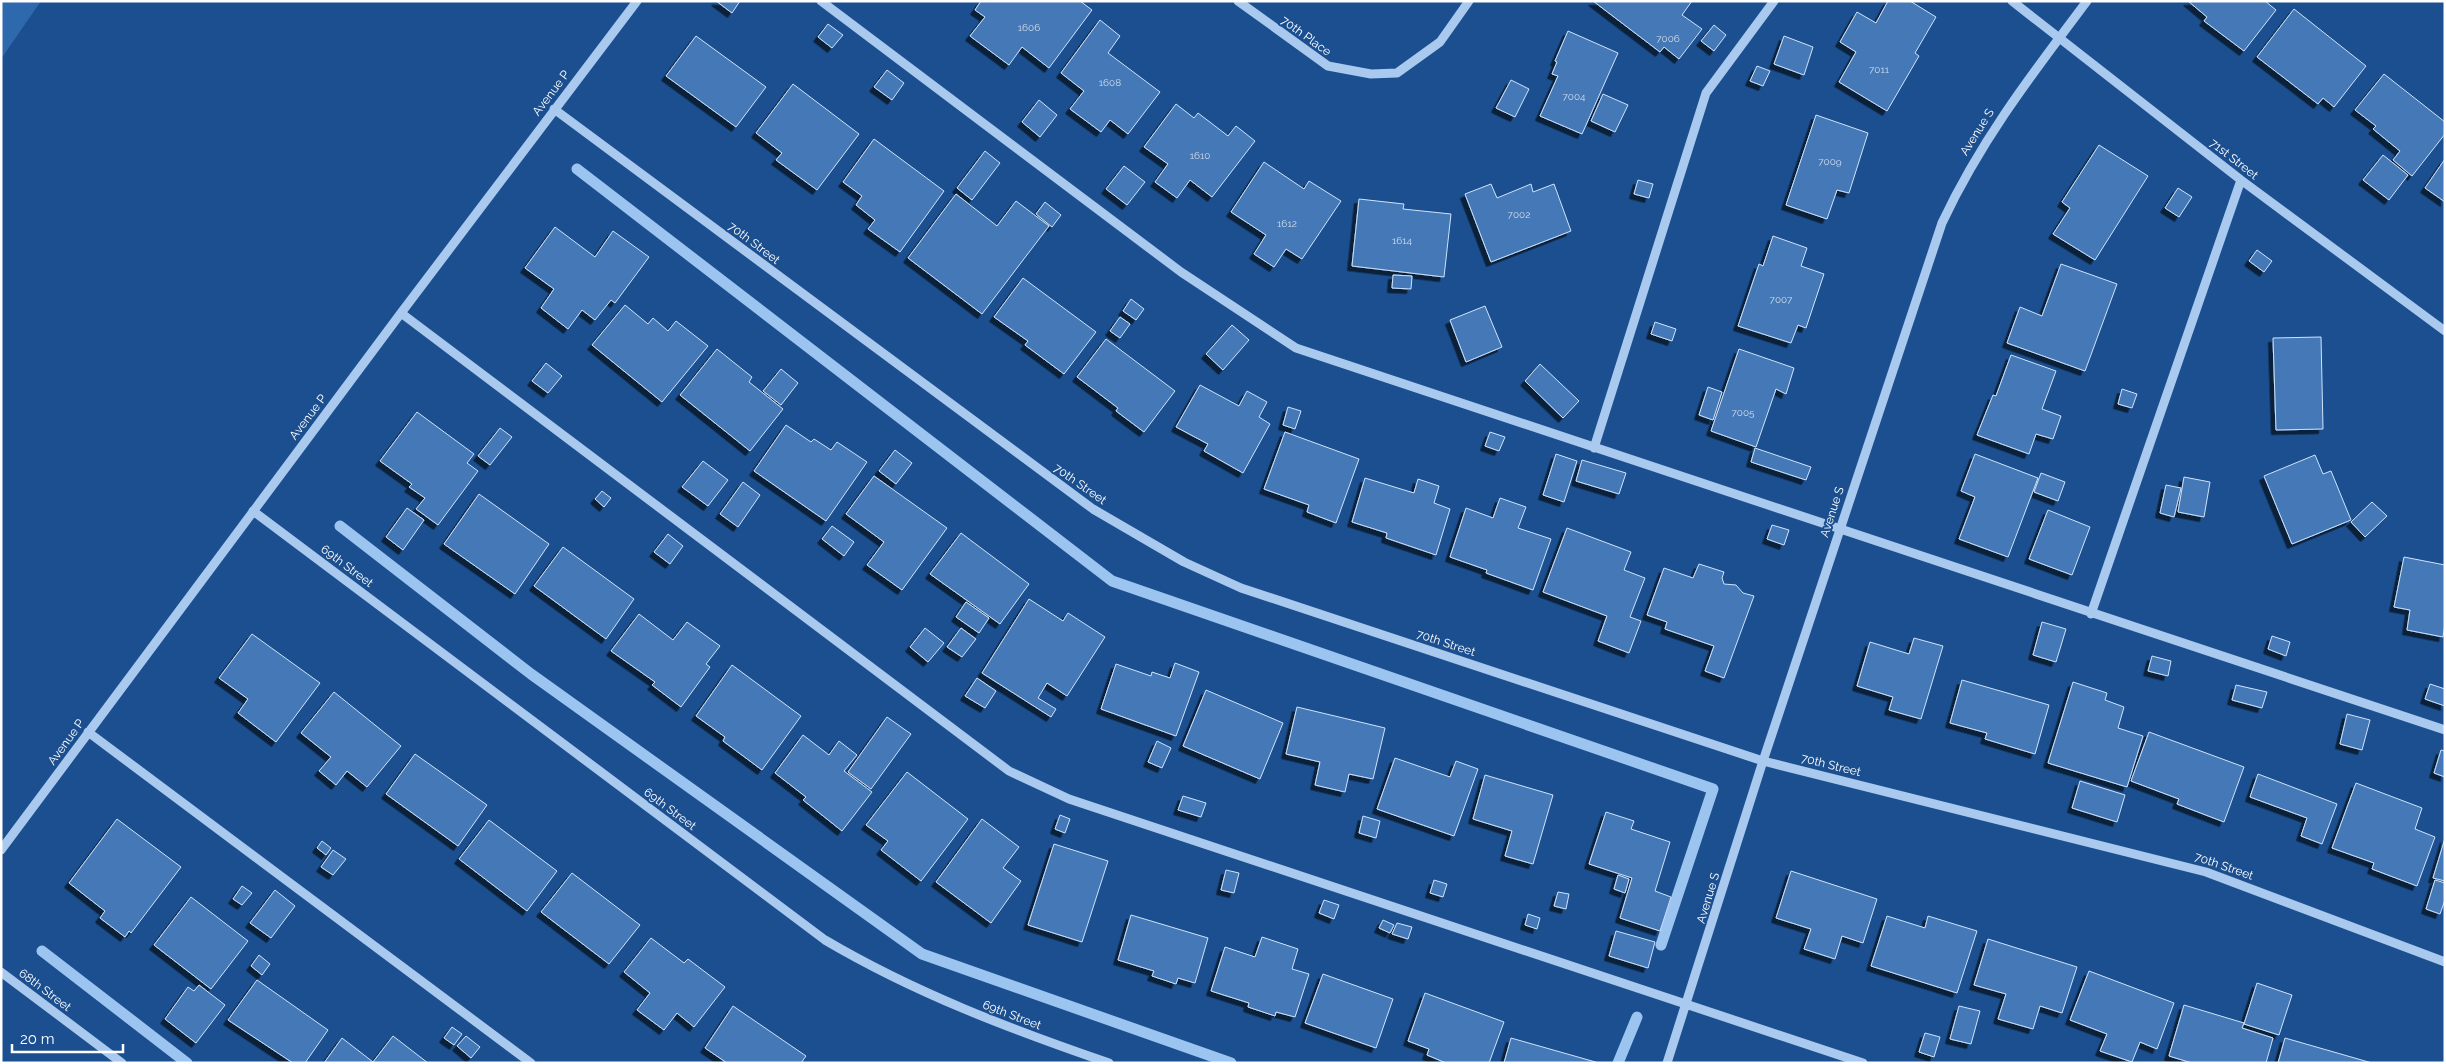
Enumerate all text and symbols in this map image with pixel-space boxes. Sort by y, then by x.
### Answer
street label: 70th Place [1278,13,1334,59]
house number: 1606 [1018,22,1040,33]
house number: 7006 [1656,33,1680,44]
house number: 7011 [1869,64,1890,75]
street label: Avenue P [530,67,573,118]
house number: 1608 [1099,77,1121,88]
house number: 7004 [1562,91,1586,102]
street label: Avenue S [1957,106,1997,158]
street label: 71st Street [2207,136,2261,182]
house number: 1610 [1190,150,1210,161]
house number: 7009 [1818,156,1842,167]
house number: 7002 [1508,209,1530,220]
house number: 1612 [1277,218,1297,229]
street label: 70th Street [725,219,783,267]
house number: 1614 [1392,235,1413,246]
house number: 7007 [1770,294,1793,305]
street label: Avenue P [287,391,330,442]
house number: 7005 [1732,407,1755,418]
street label: 70th Street [1051,461,1109,507]
street label: Avenue S [1817,485,1847,539]
street label: 69th Street [318,542,376,590]
street label: 70th Street [1415,627,1477,659]
street label: Avenue P [45,716,87,767]
street label: 70th Street [1800,751,1862,779]
street label: 69th Street [641,785,699,833]
street label: 70th Street [2193,849,2255,883]
street label: Avenue S [1694,871,1722,925]
street label: 68th Street [16,966,74,1014]
street label: 69th Street [981,997,1043,1033]
scale bar [12,1022,124,1054]
text: 20 m [20,1030,55,1048]

